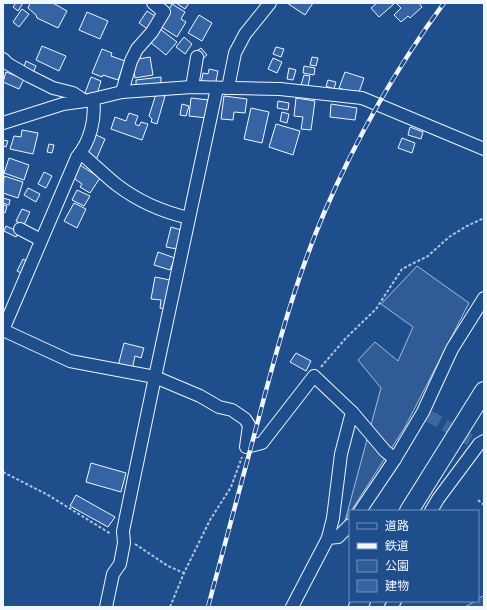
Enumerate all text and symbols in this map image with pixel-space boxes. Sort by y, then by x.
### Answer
legend [349,510,479,602]
text: 道路 [385,519,409,533]
text: 鉄道 [385,539,409,553]
text: 公園 [385,559,409,573]
text: 建物 [385,579,409,593]

